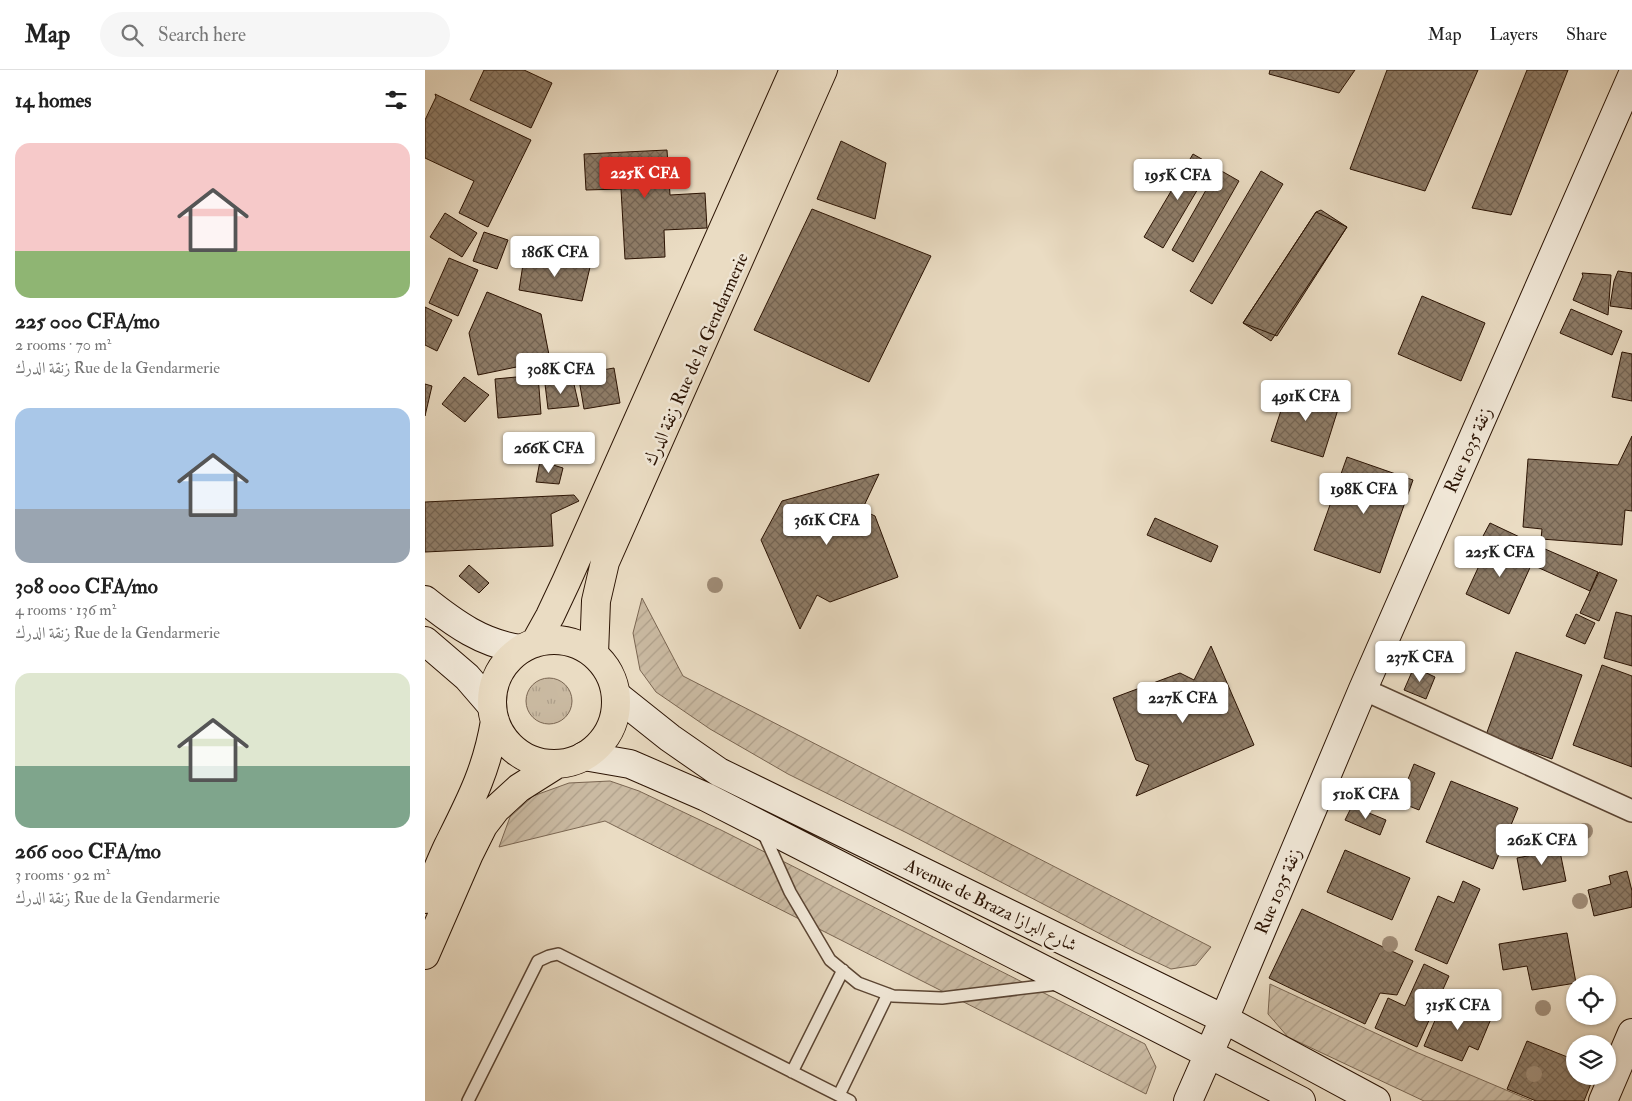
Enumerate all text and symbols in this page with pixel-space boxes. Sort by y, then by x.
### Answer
search box [100,12,450,57]
text: Map [25,19,70,50]
icon: search [118,21,146,49]
text: Search here [158,23,246,47]
text: Map [1428,23,1462,46]
text: Layers [1490,23,1538,46]
text: Share [1566,23,1607,46]
icon: filters [382,86,410,114]
text: 14 homes [15,87,92,114]
pin: 225K CFA [593,156,697,199]
pin: 195K CFA [1126,158,1230,201]
text: 225K CFA [610,163,680,183]
text: 195K CFA [1145,165,1211,185]
icon: home [168,175,258,265]
pin: 186K CFA [503,236,607,278]
text: 186K CFA [521,242,589,262]
street label: زنقة الدرك Rue de la Gendarmerie [639,249,754,469]
text: 225 000 CFA/mo [15,308,160,335]
text: 2 rooms · 70 m² [15,335,111,355]
pin: 308K CFA [509,352,613,395]
text: زنقة الدرك Rue de la Gendarmerie [15,358,220,378]
text: 308K CFA [527,359,595,379]
pin: 491K CFA [1254,380,1358,422]
text: 491K CFA [1272,386,1340,406]
street label: Rue 1035 زنقة [1439,404,1498,497]
pin: 266K CFA [497,432,601,474]
text: 266K CFA [514,438,584,458]
icon: home [168,440,258,530]
pin: 198K CFA [1312,472,1416,515]
text: 198K CFA [1330,479,1398,499]
pin: 361K CFA [775,504,879,546]
text: 361K CFA [794,510,860,530]
pin: 225K CFA [1448,536,1552,578]
text: 225K CFA [1465,542,1535,562]
text: 308 000 CFA/mo [15,573,158,600]
text: 4 rooms · 136 m² [15,600,116,620]
text: زنقة الدرك Rue de la Gendarmerie [15,623,220,643]
pin: 237K CFA [1368,640,1472,683]
text: 237K CFA [1386,647,1454,667]
pin: 227K CFA [1131,682,1235,724]
text: 227K CFA [1148,688,1218,708]
icon: home [168,705,258,795]
pin: 510K CFA [1314,778,1418,820]
text: 510K CFA [1333,784,1399,804]
pin: 262K CFA [1490,824,1594,866]
text: 262K CFA [1507,830,1577,850]
text: 266 000 CFA/mo [15,838,161,865]
street label: Rue 1035 زنقة [1250,844,1307,938]
street label: Avenue de Braza شارع البرازا [899,853,1081,960]
text: 3 rooms · 92 m² [15,865,110,885]
text: زنقة الدرك Rue de la Gendarmerie [15,888,220,908]
map controls [1566,975,1616,1085]
button: locate [1566,975,1616,1025]
pin: 315K CFA [1406,988,1510,1031]
text: 315K CFA [1426,995,1490,1015]
button: layers [1566,1035,1616,1085]

